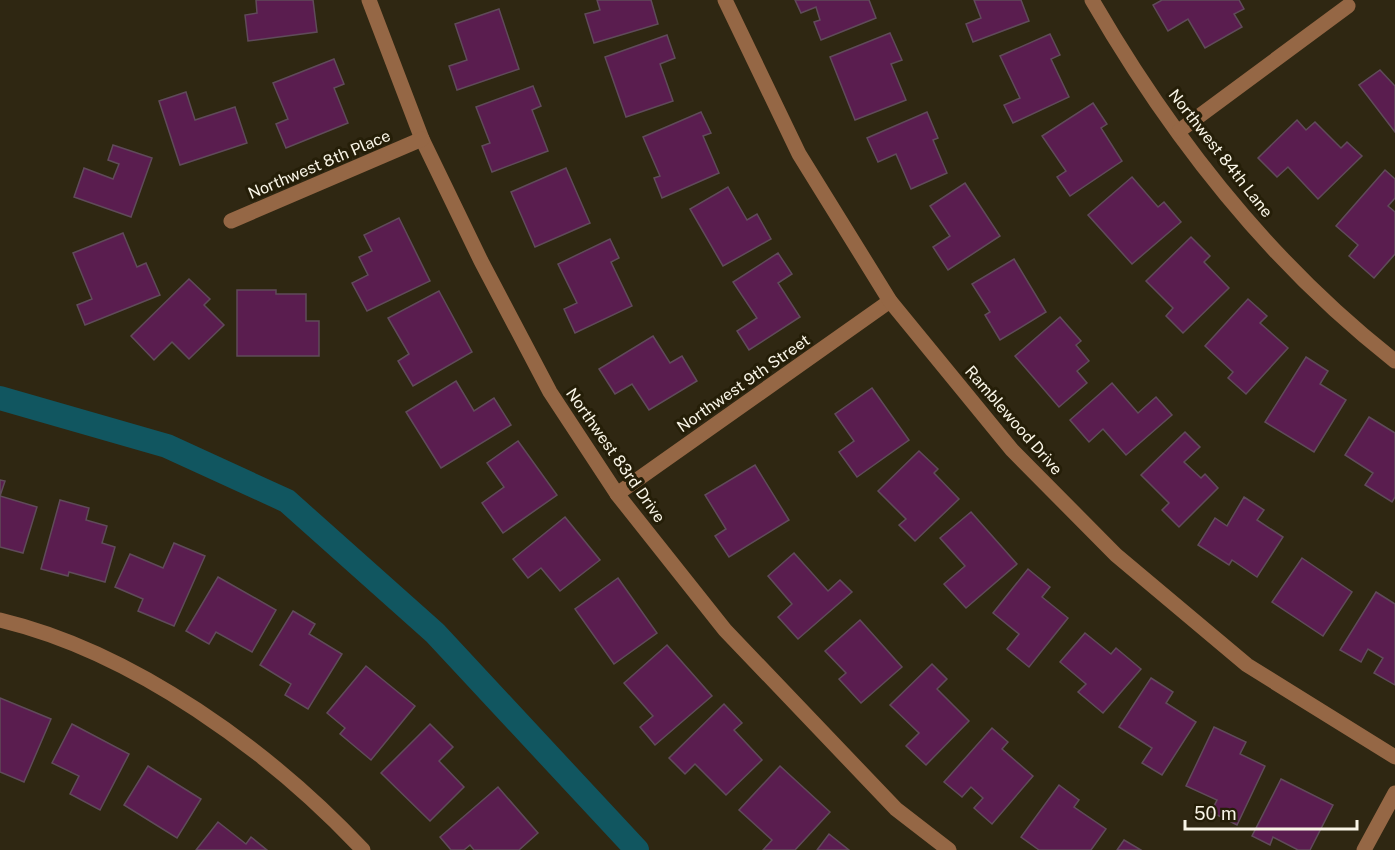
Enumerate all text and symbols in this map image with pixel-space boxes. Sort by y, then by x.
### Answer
street label: Northwest 84th Lane [1165,85,1277,221]
street label: Northwest 8th Place [245,126,393,203]
street label: Northwest 9th Street [673,330,813,436]
street label: Ramblewood Drive [961,362,1066,479]
street label: Northwest 83rd Drive [562,384,669,526]
scale bar [1185,793,1358,831]
text: 50 m [1194,803,1237,824]

